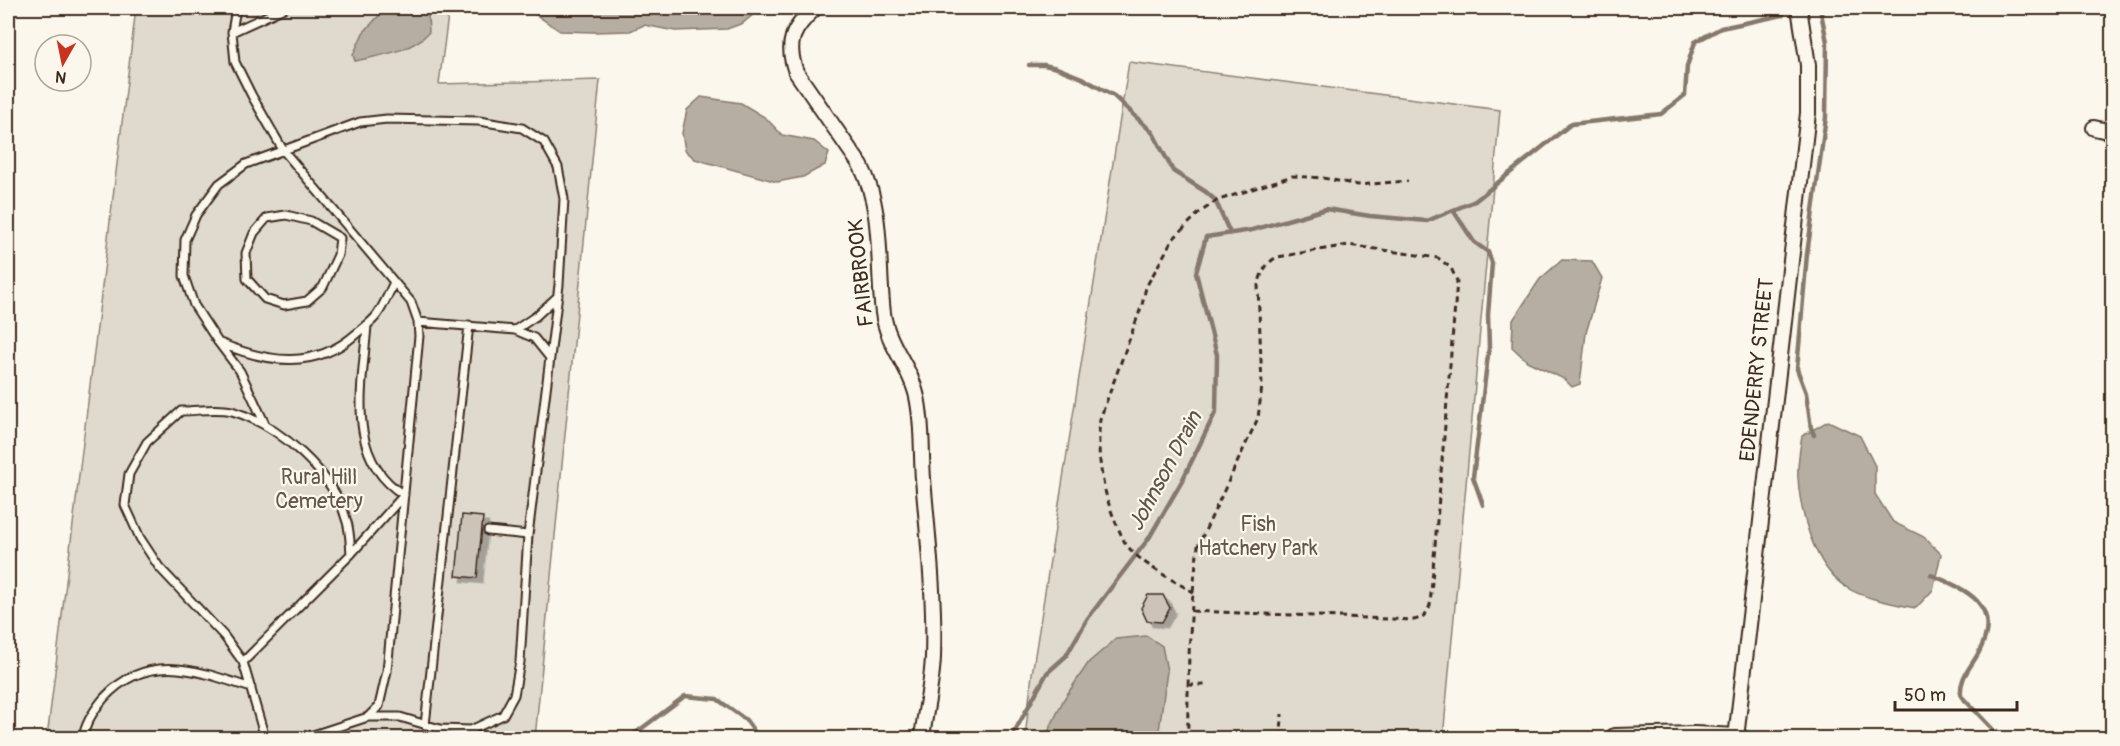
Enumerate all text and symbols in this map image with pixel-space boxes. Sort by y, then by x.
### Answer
north arrow [33,33,93,93]
text: N [54,66,68,88]
street label: FAIRBROOK [842,218,880,328]
street label: EDENDERRY STREET [1734,277,1780,463]
water label: Johnson Drain [1122,405,1209,536]
park label: Rural Hill Cemetery [275,464,363,515]
park label: Fish Hatchery Park [1198,511,1318,562]
scale bar [1895,674,2016,712]
text: 50 m [1904,684,1946,707]

